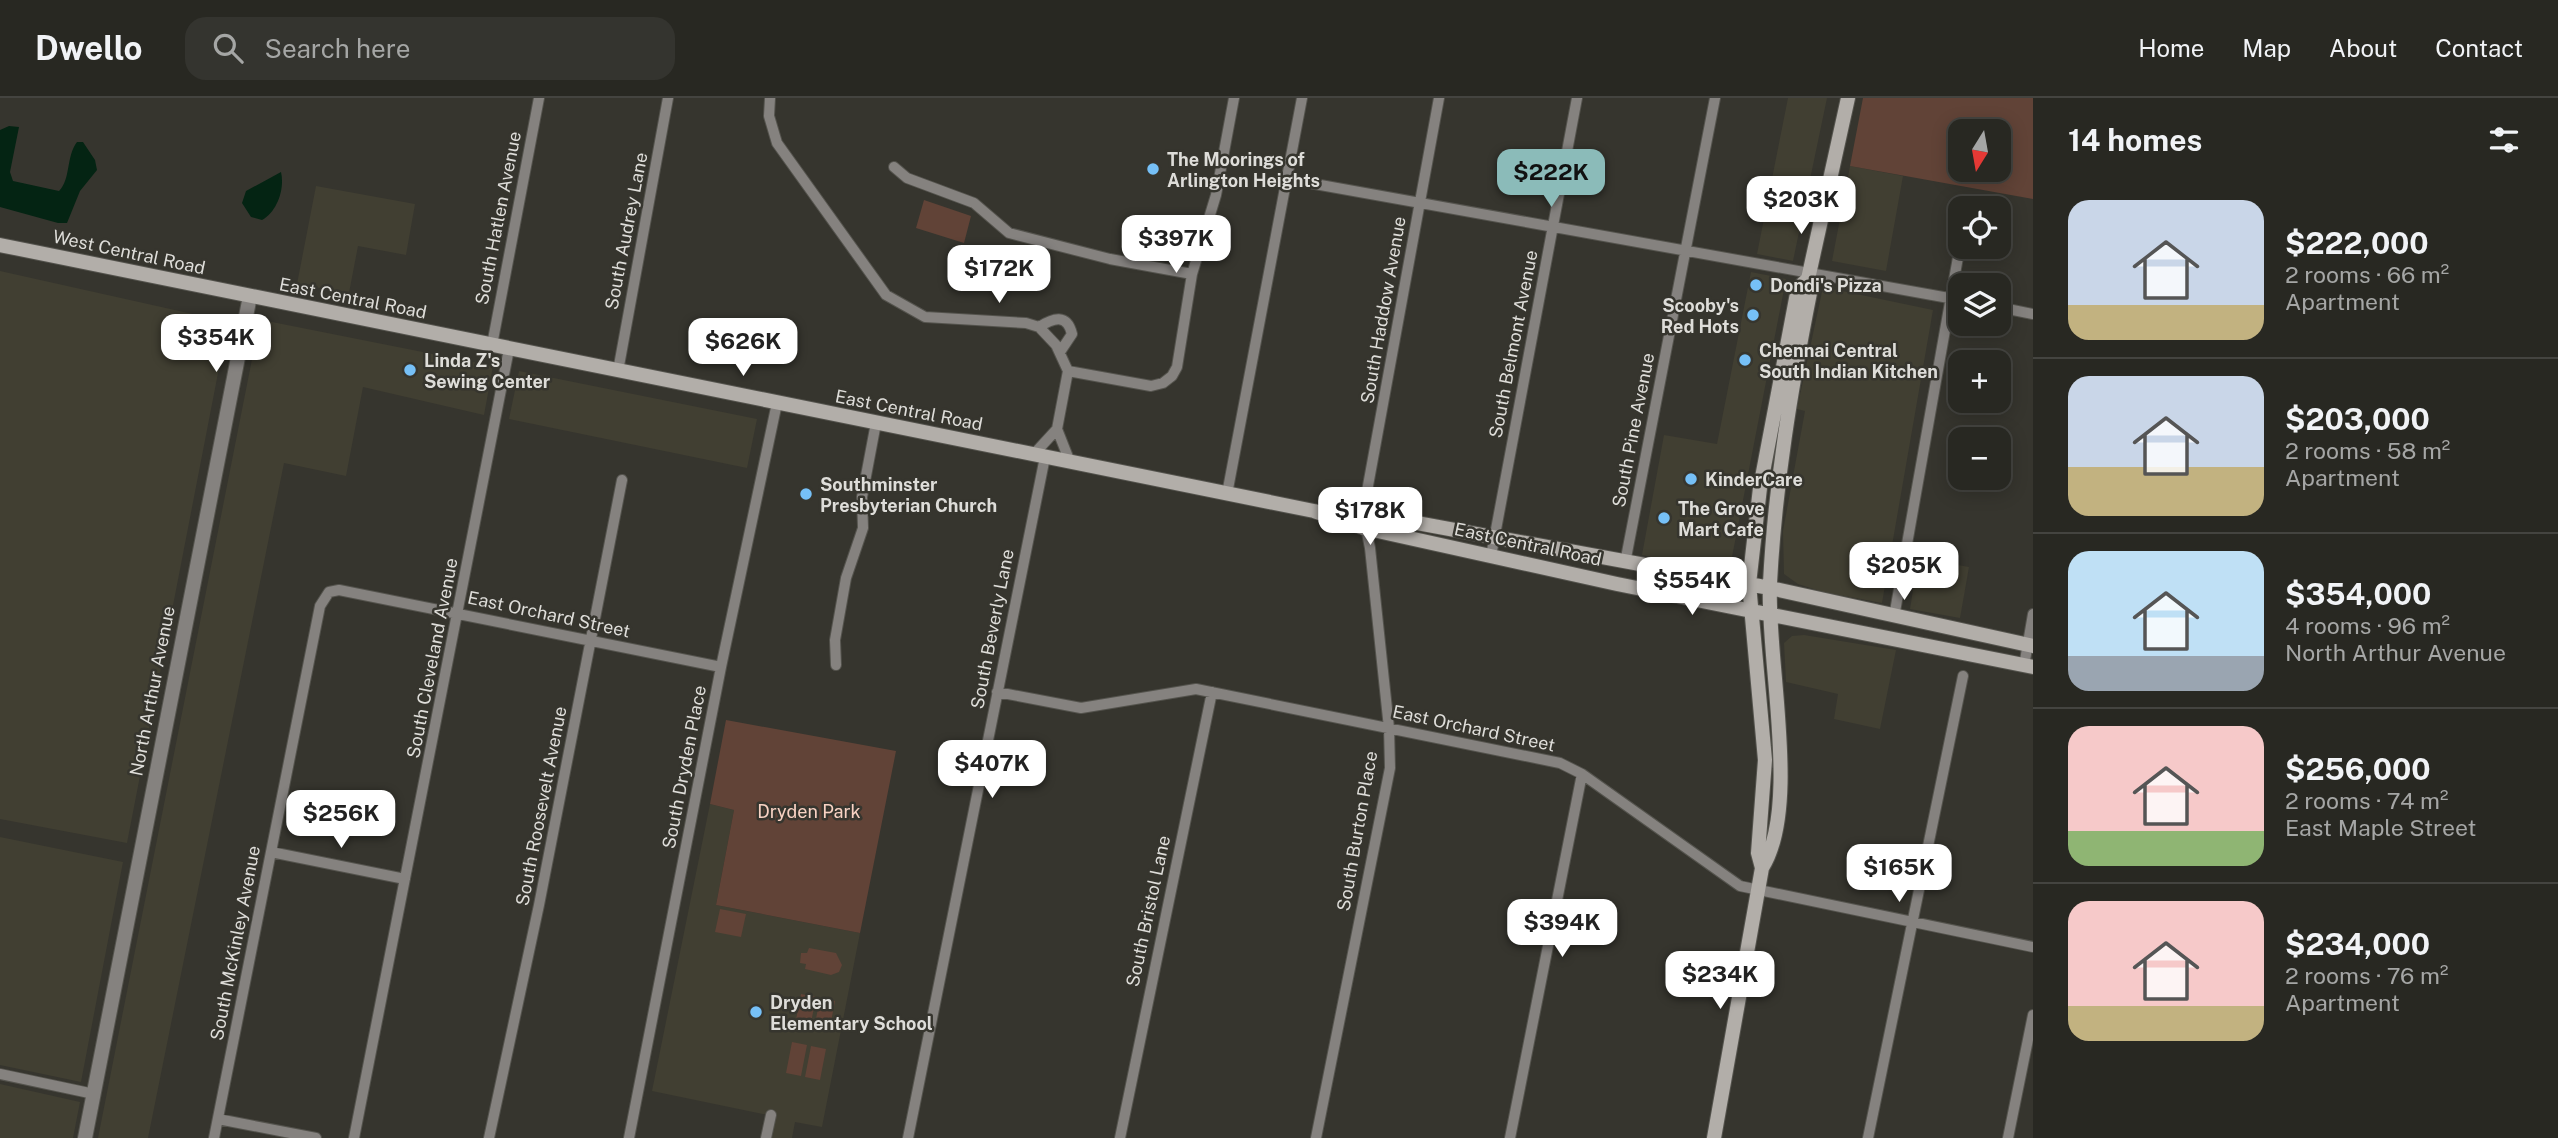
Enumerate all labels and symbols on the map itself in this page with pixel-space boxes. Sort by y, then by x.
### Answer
north arrow [1948,119,2011,182]
street label: South Hatlen Avenue [471,129,525,307]
place label: The Moorings of Arlington Heights [1167,149,1320,191]
pin: $222K [1502,150,1600,209]
street label: South Audrey Lane [600,151,652,311]
marker: The Moorings of Arlington Heights [1145,161,1161,177]
pin: $203K [1752,176,1850,236]
street label: South Haddow Avenue [1356,215,1410,405]
pin: $397K [1127,216,1225,275]
street label: West Central Road [51,226,207,278]
pin: $172K [950,246,1048,305]
street label: South Belmont Avenue [1484,248,1542,440]
street label: East Central Road [277,273,429,323]
place label: Dondi's Pizza [1770,275,1882,296]
marker: Dondi's Pizza [1748,277,1764,293]
place label: Scooby's Red Hots [1661,295,1739,337]
marker: Scooby's Red Hots [1745,307,1761,323]
pin: $354K [167,314,265,374]
pin: $626K [694,318,792,378]
place label: Chennai Central South Indian Kitchen [1759,340,1938,382]
place label: Linda Z's Sewing Center [424,350,551,392]
street label: South Pine Avenue [1608,351,1658,509]
marker: Chennai Central South Indian Kitchen [1737,352,1753,368]
marker: Linda Z's Sewing Center [402,362,418,378]
street label: East Central Road [833,385,985,435]
place label: KinderCare [1705,469,1803,490]
marker: KinderCare [1683,471,1699,487]
place label: Southminster Presbyterian Church [820,474,997,516]
marker: Southminster Presbyterian Church [798,486,814,502]
pin: $178K [1321,488,1419,547]
place label: The Grove Mart Cafe [1678,498,1765,540]
marker: The Grove Mart Cafe [1656,510,1672,526]
street label: East Central Road [1453,518,1603,570]
pin: $205K [1855,542,1953,602]
street label: South Beverly Lane [966,547,1018,711]
street label: South Cleveland Avenue [402,556,462,760]
pin: $554K [1643,558,1741,617]
street label: East Orchard Street [466,587,632,641]
street label: North Arthur Avenue [125,604,179,778]
street label: South Dryden Place [658,684,710,850]
street label: East Orchard Street [1391,701,1557,755]
street label: South Roosevelt Avenue [511,704,571,908]
pin: $407K [943,740,1041,800]
street label: South Burton Place [1333,749,1381,913]
pin: $256K [292,790,390,850]
park label: Dryden Park [757,801,861,822]
street label: South Bristol Lane [1122,833,1174,989]
street label: South McKinley Avenue [206,844,264,1042]
pin: $165K [1850,844,1948,904]
pin: $394K [1513,900,1611,959]
pin: $234K [1671,951,1769,1011]
place label: Dryden Elementary School [770,992,933,1034]
marker: Dryden Elementary School [748,1004,764,1020]

